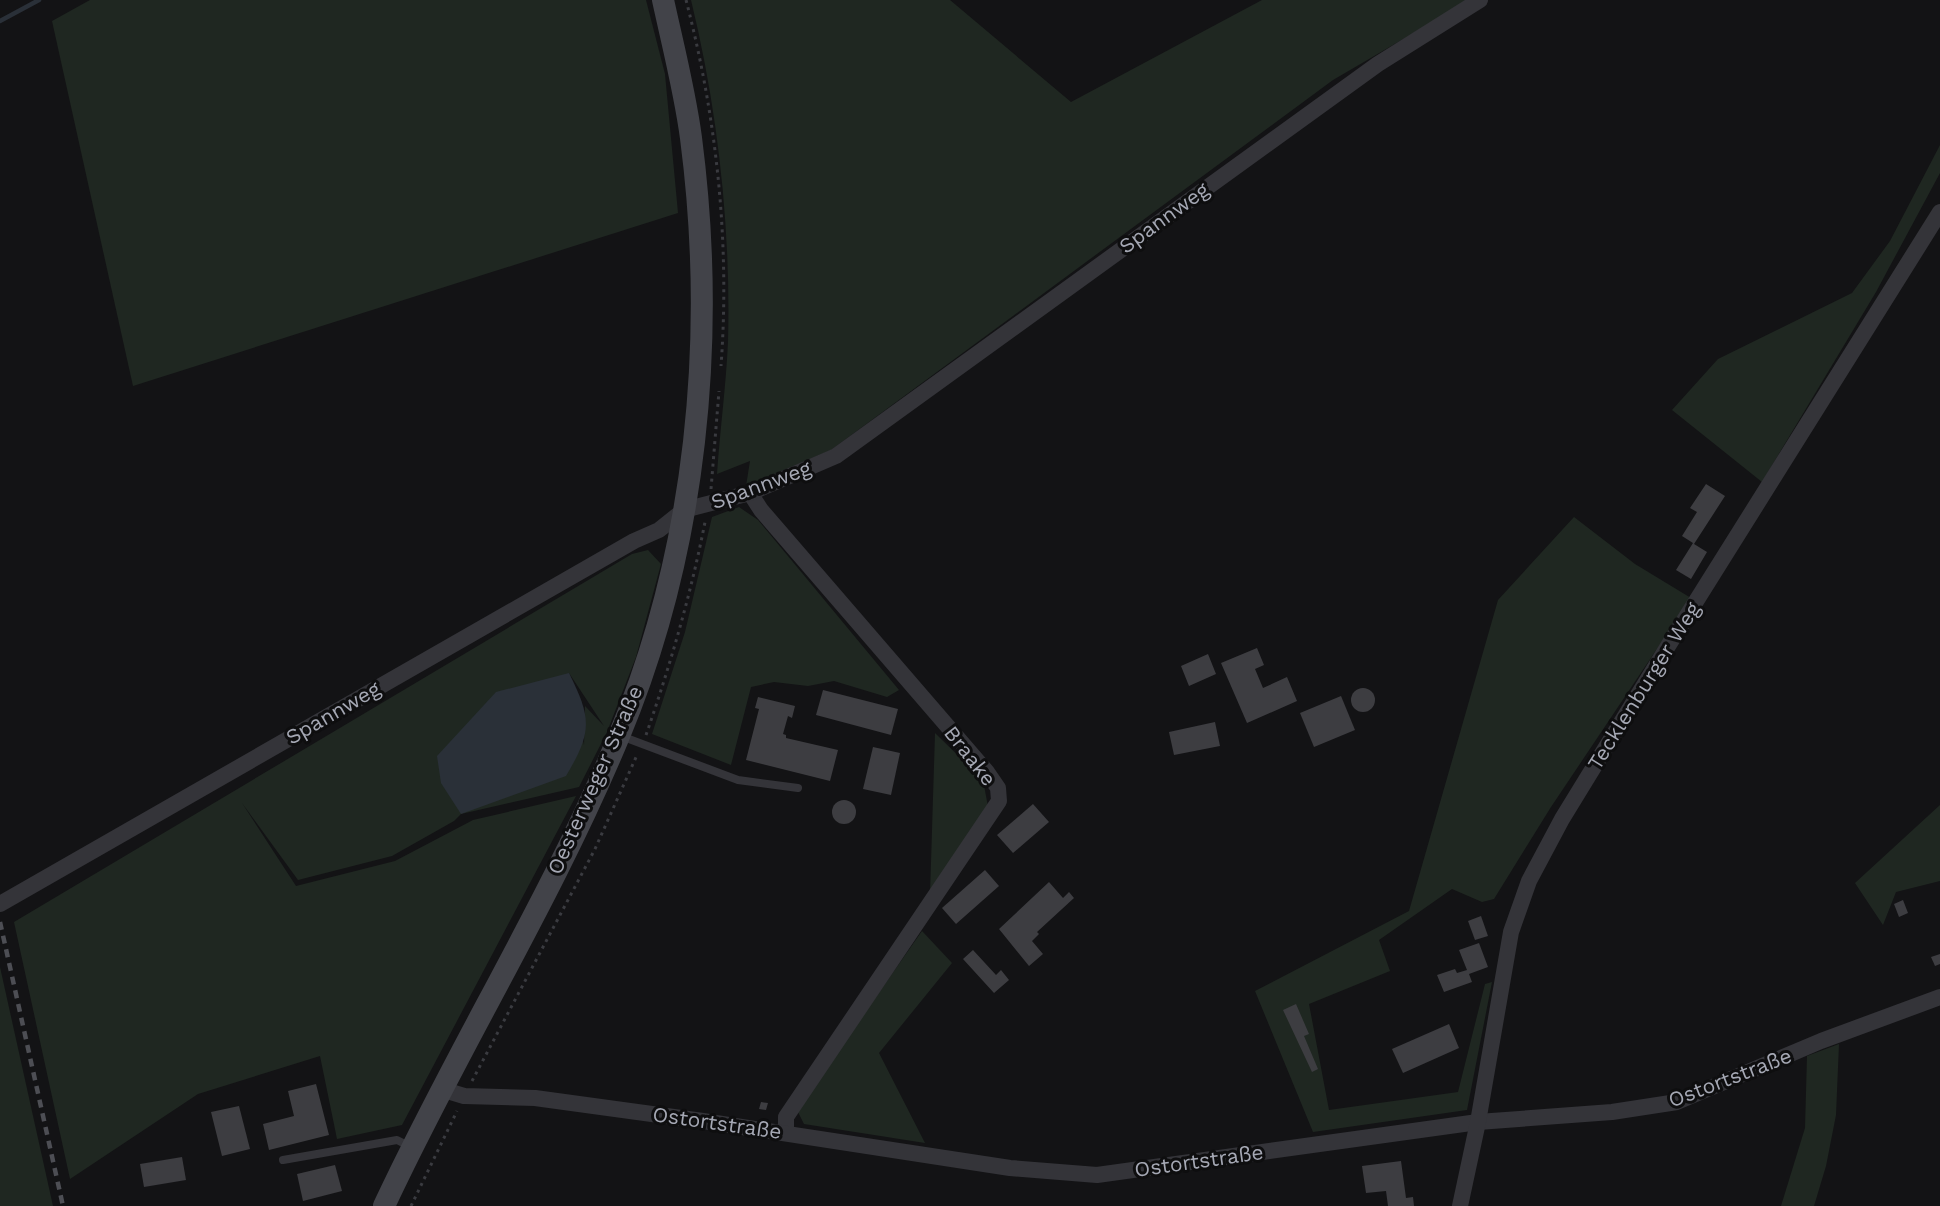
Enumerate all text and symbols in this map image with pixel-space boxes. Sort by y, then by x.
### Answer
street label: Spannweg [1114,176,1214,258]
street label: Spannweg [707,455,815,514]
street label: Tecklenburger Weg [1582,597,1706,774]
street label: Spannweg [281,675,385,750]
street label: Oesterweger Straße [542,682,647,878]
street label: Braake [939,721,1002,791]
street label: Ostortstraße [1665,1043,1795,1112]
street label: Ostortstraße [651,1101,783,1144]
street label: Ostortstraße [1133,1139,1265,1182]

